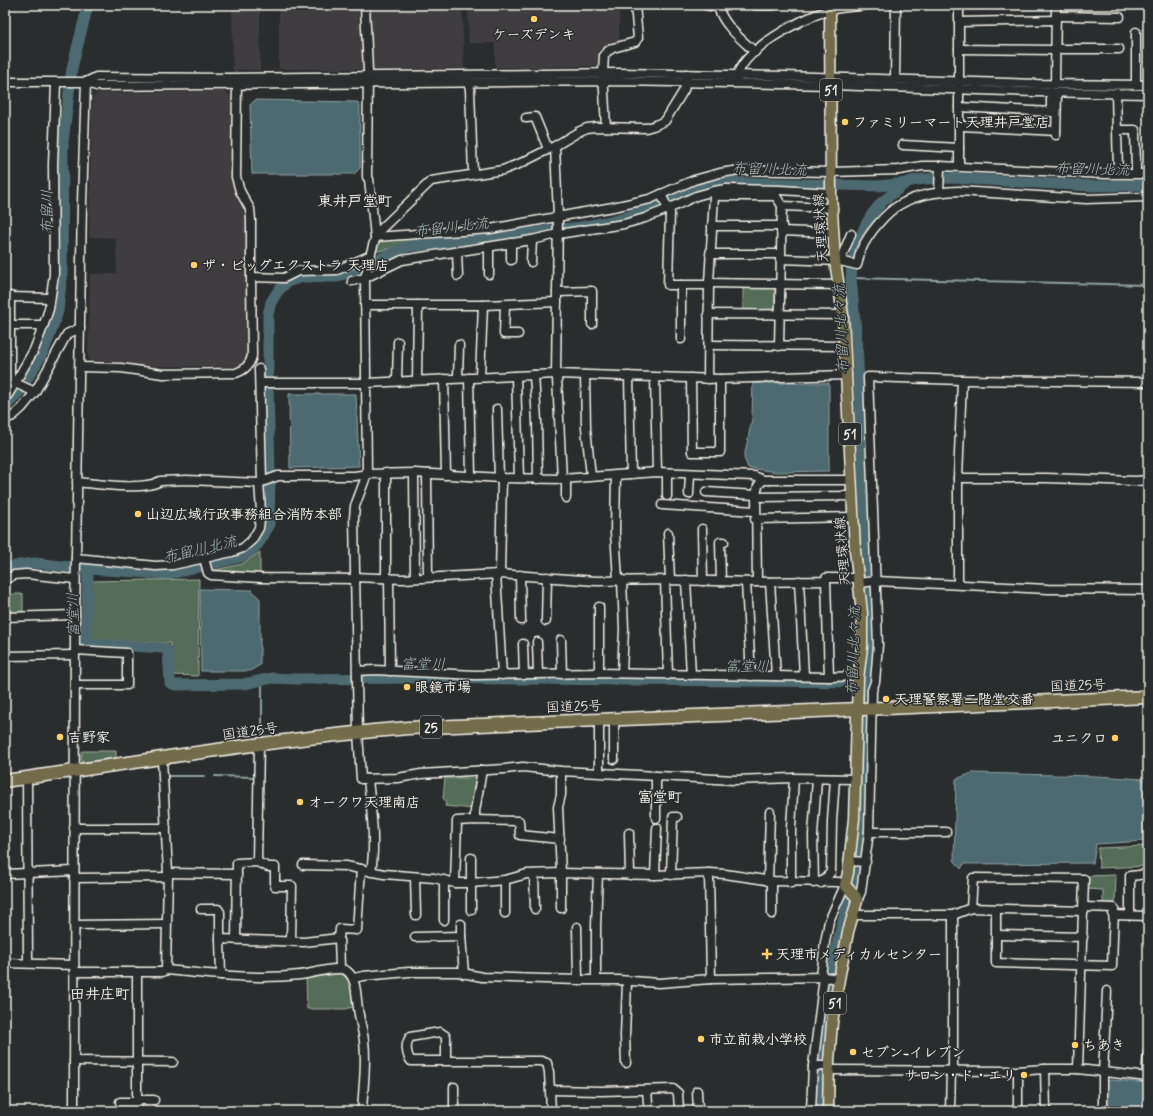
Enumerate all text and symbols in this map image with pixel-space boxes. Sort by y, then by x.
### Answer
marker: ケーズデンキ [529,14,539,24]
place label: ケーズデンキ [493,26,575,44]
road number: 51 [820,79,842,101]
place label: ファミリーマート天理井戸堂店 [853,114,1050,132]
marker: ファミリーマート天理井戸堂店 [840,117,850,127]
water label: 布留川北流 [731,159,808,181]
water label: 布留川北流 [1054,159,1131,181]
water label: 布留川 [38,189,58,235]
district label: 東井戸堂町 [317,192,393,212]
street label: 天理環状線 [810,192,832,263]
water label: 布留川北流 [413,213,491,242]
place label: ザ・ビッグエクストラ 天理店 [202,257,389,275]
marker: ザ・ビッグエクストラ 天理店 [189,260,199,270]
water label: 布留川北々流 [830,282,854,374]
road number: 51 [839,423,861,445]
place label: 山辺広域行政事務組合消防本部 [146,506,342,524]
marker: 山辺広域行政事務組合消防本部 [133,509,143,519]
street label: 天理環状線 [831,515,855,587]
water label: 布留川北流 [161,532,240,568]
water label: 富堂川 [63,592,85,638]
water label: 布留川北々流 [842,605,866,696]
water label: 富堂川 [400,655,446,675]
water label: 富堂川 [724,657,770,677]
street label: 国道25号 [1050,676,1106,696]
place label: 眼鏡市場 [415,679,471,697]
marker: 眼鏡市場 [402,682,412,692]
place label: 天理警察署二階堂交番 [894,691,1034,709]
marker: 天理警察署二階堂交番 [881,694,891,704]
street label: 国道25号 [546,697,602,717]
road number: 25 [420,716,442,738]
street label: 国道25号 [221,719,279,745]
place label: 吉野家 [68,729,110,747]
place label: ユニクロ [1051,730,1107,748]
marker: 吉野家 [55,732,65,742]
marker: ユニクロ [1110,733,1120,743]
district label: 富堂町 [637,788,683,808]
place label: オークワ天理南店 [308,794,420,812]
marker: オークワ天理南店 [295,797,305,807]
place label: 天理市メディカルセンター [776,946,942,964]
marker: 天理市メディカルセンター [761,948,773,960]
district label: 田井庄町 [70,985,130,1005]
road number: 51 [824,992,846,1014]
place label: 市立前栽小学校 [709,1031,807,1049]
marker: 市立前栽小学校 [696,1034,706,1044]
place label: ちあき [1083,1037,1125,1055]
marker: ちあき [1070,1040,1080,1050]
place label: セブン-イレブン [861,1044,965,1062]
marker: セブン-イレブン [848,1047,858,1057]
place label: サロン・ド・エリ [904,1067,1016,1085]
marker: サロン・ド・エリ [1019,1070,1029,1080]

